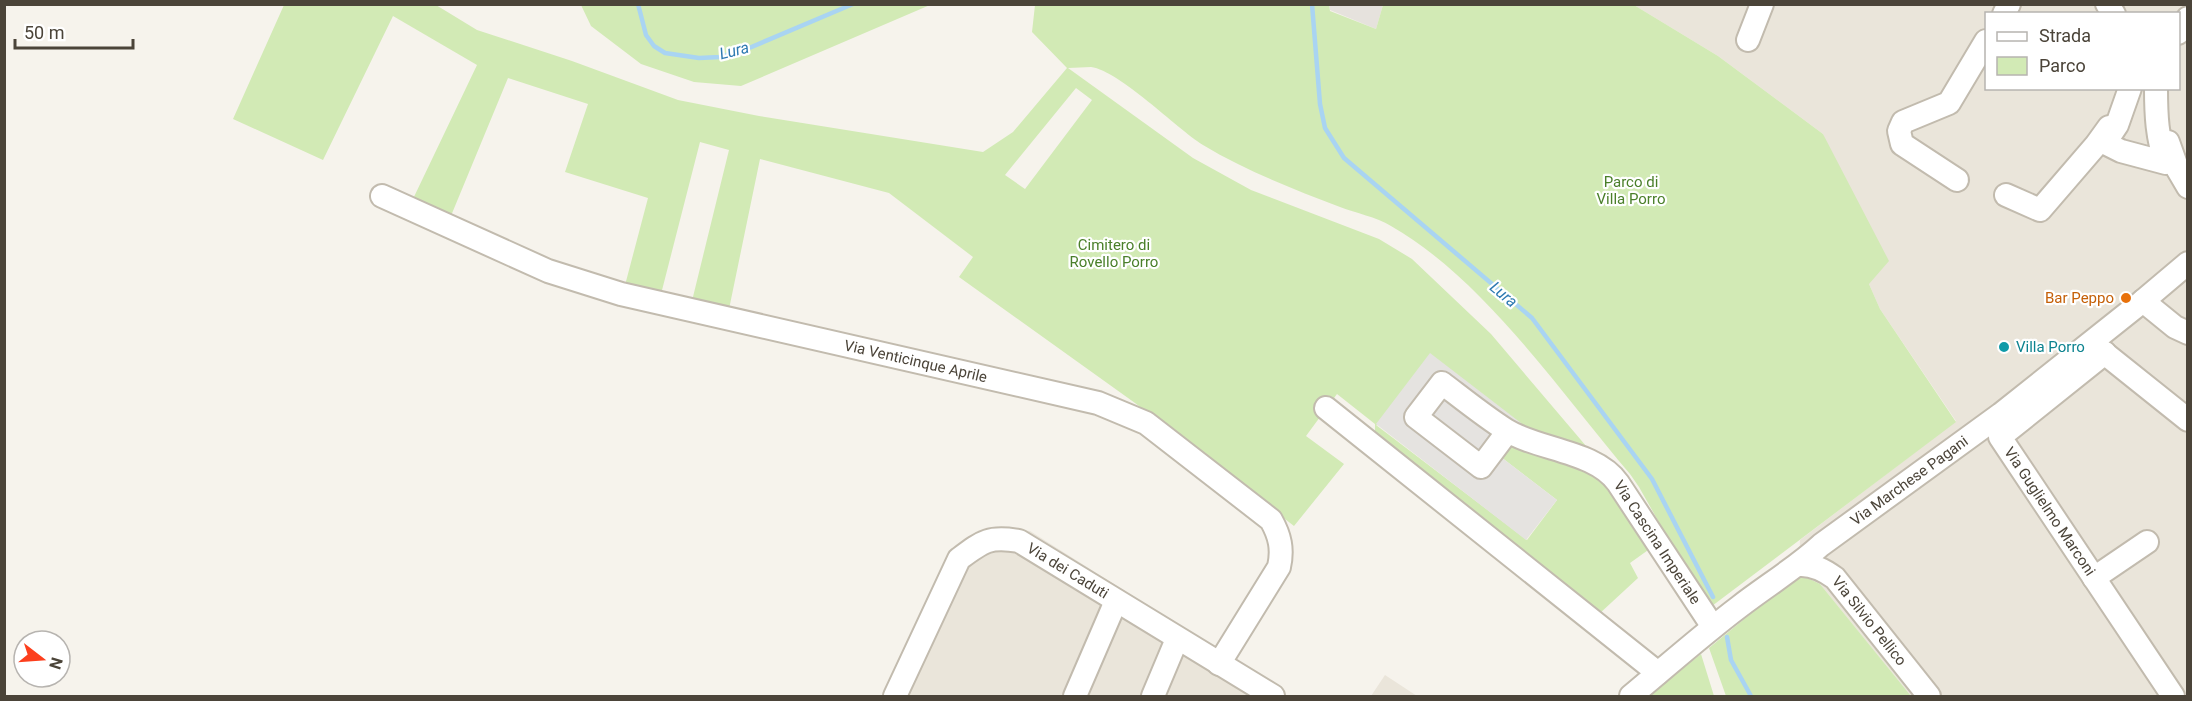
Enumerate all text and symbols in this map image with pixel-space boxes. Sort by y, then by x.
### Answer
scale bar [15,12,134,50]
legend [1985,12,2180,90]
text: 50 m [24,22,64,43]
text: Strada [2039,25,2091,46]
water label: Lura [717,38,751,63]
text: Parco [2039,55,2086,76]
park label: Parco di Villa Porro [1597,173,1665,208]
park label: Cimitero di Rovello Porro [1070,236,1158,271]
water label: Lura [1486,277,1521,311]
place label: Bar Peppo [2045,289,2114,307]
marker: Bar Peppo [2119,291,2133,305]
street label: Via Venticinque Aprile [842,336,989,386]
place label: Villa Porro [2016,338,2085,356]
marker: Villa Porro [1997,340,2011,354]
street label: Via Marchese Pagani [1847,432,1972,530]
street label: Via Guglielmo Marconi [2000,444,2099,579]
street label: Via Cascina Imperiale [1610,477,1705,608]
street label: Via dei Caduti [1024,539,1112,603]
street label: Via Silvio Pellico [1828,573,1910,669]
north arrow [12,629,72,689]
text: N [45,655,67,671]

